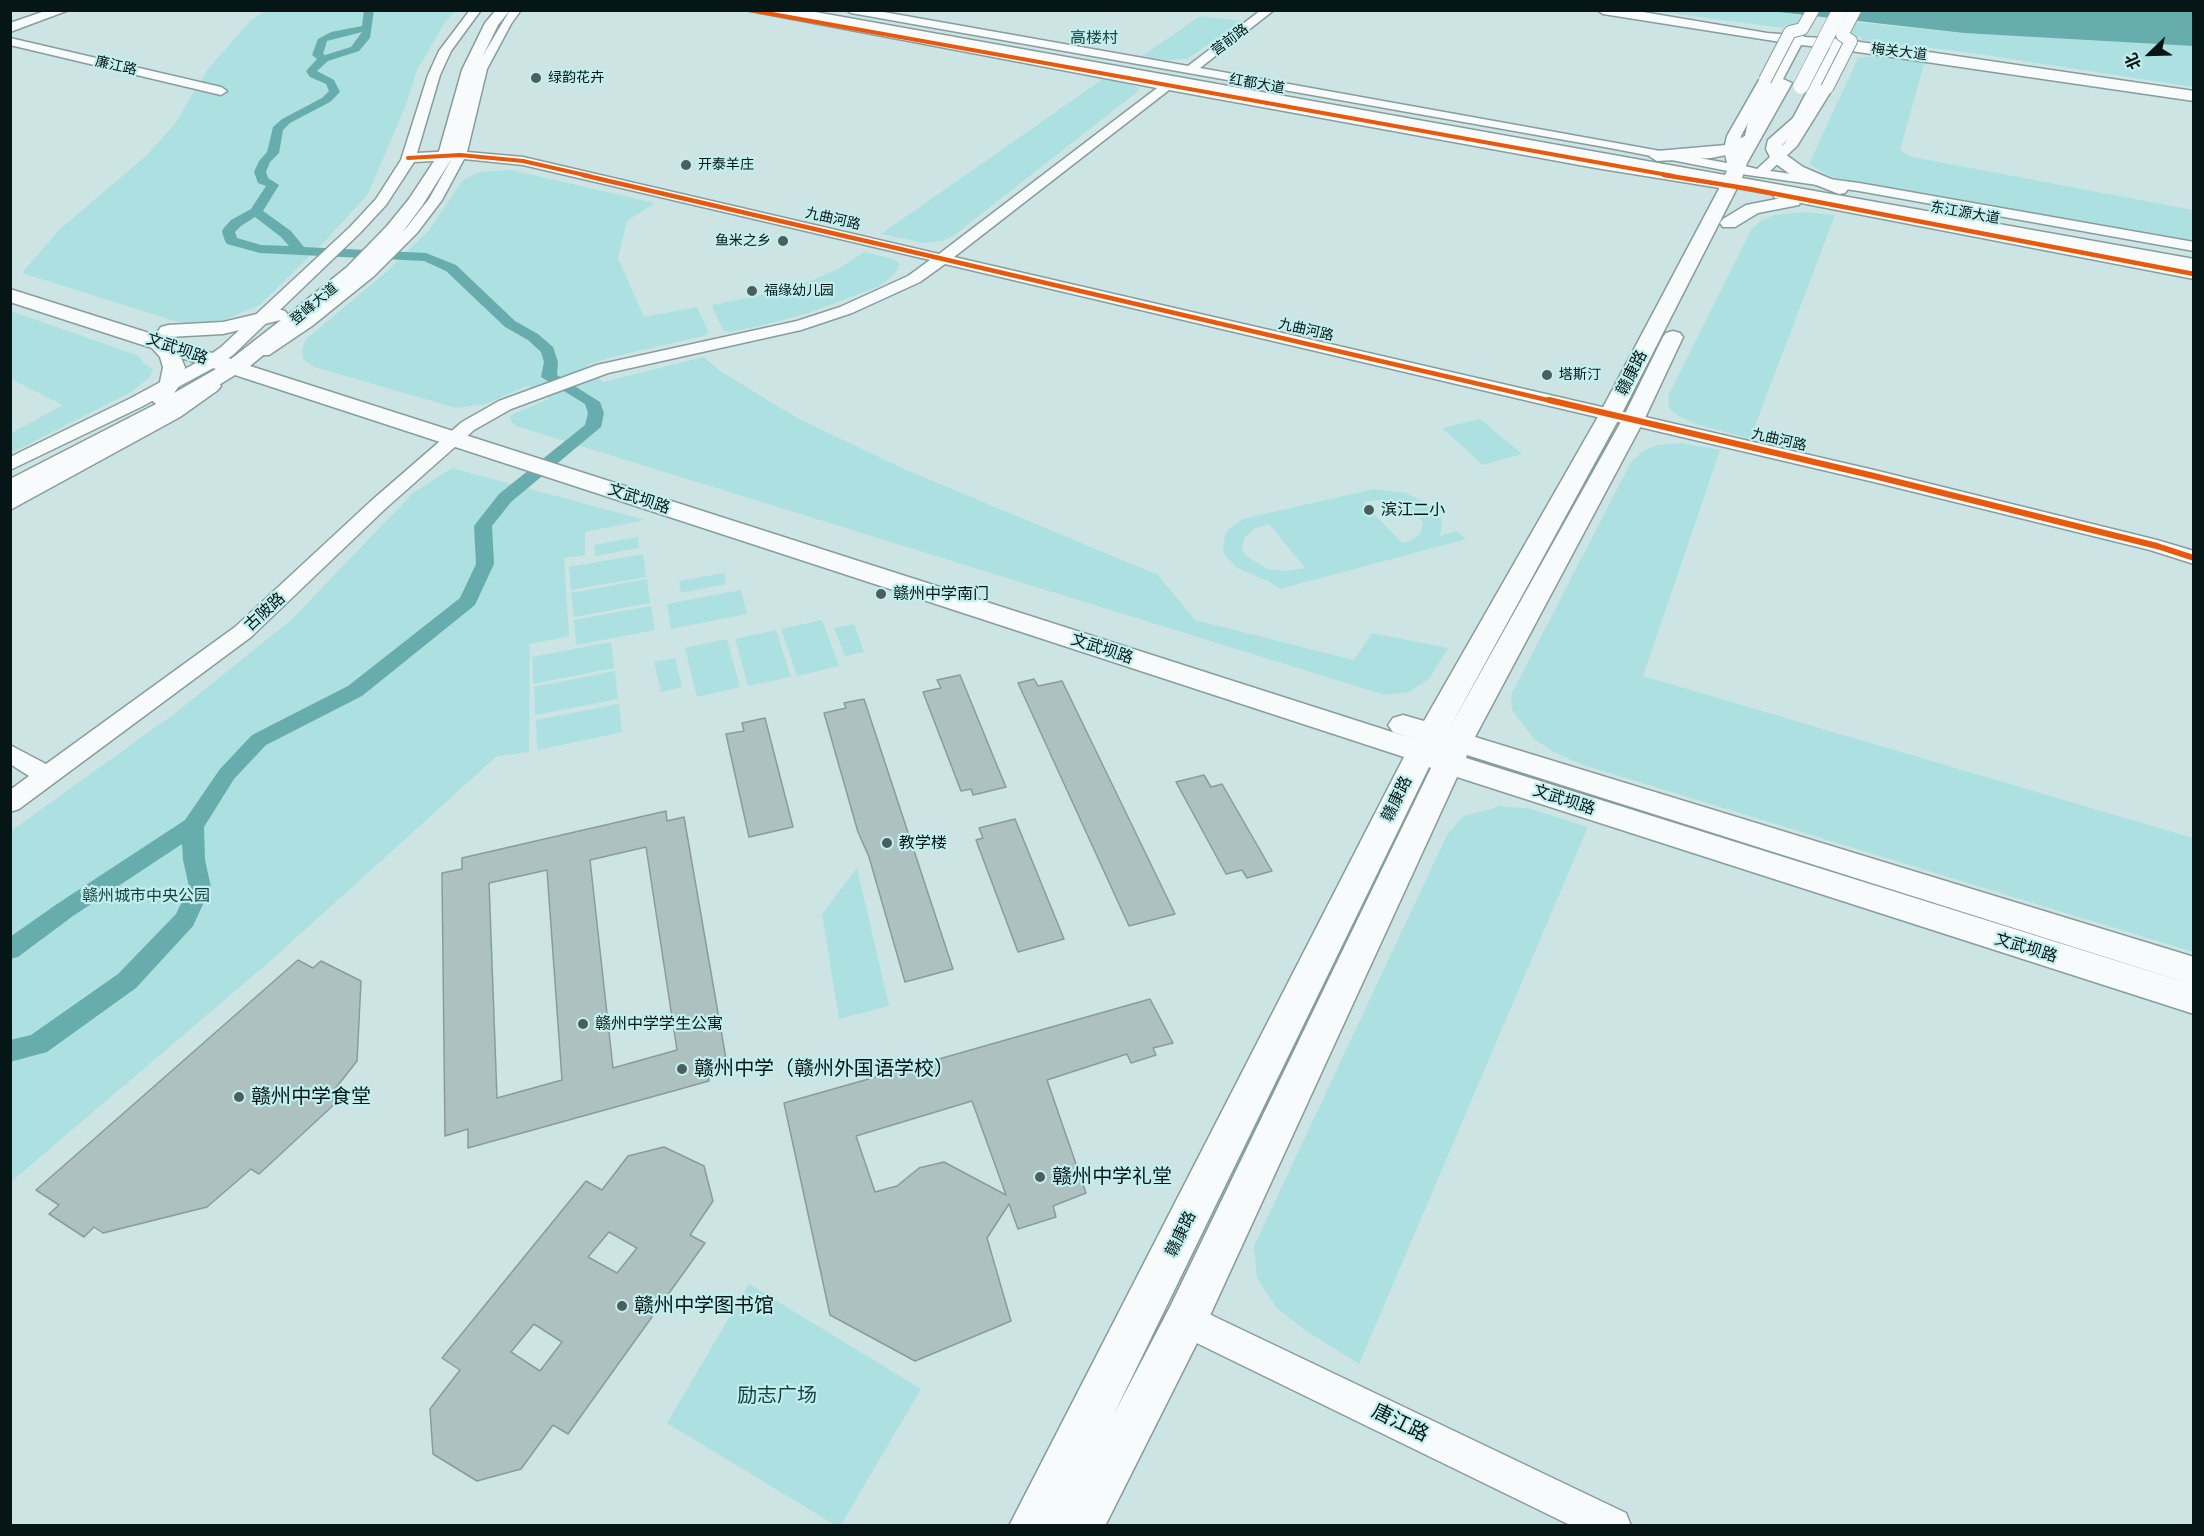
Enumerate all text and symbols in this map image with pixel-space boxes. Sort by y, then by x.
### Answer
street label: 营前路 [1208,21,1252,59]
north arrow [2120,24,2180,84]
district label: 高楼村 [1070,28,1118,48]
street label: 梅关大道 [1870,40,1928,64]
text: 北 [2121,50,2145,72]
street label: 廉江路 [94,53,138,79]
place label: 绿韵花卉 [548,70,604,86]
marker: 绿韵花卉 [529,71,543,85]
street label: 红都大道 [1228,71,1286,97]
place label: 开泰羊庄 [698,157,754,173]
marker: 开泰羊庄 [679,158,693,172]
street label: 东江源大道 [1929,199,2001,227]
street label: 九曲河路 [804,205,862,233]
place label: 鱼米之乡 [715,233,771,249]
marker: 鱼米之乡 [776,234,790,248]
street label: 登峰大道 [287,280,341,328]
place label: 福缘幼儿园 [764,283,834,299]
marker: 福缘幼儿园 [745,284,759,298]
street label: 九曲河路 [1277,316,1335,344]
street label: 文武坝路 [144,330,210,368]
street label: 赣康路 [1613,347,1651,399]
place label: 塔斯汀 [1559,367,1601,383]
marker: 塔斯汀 [1540,368,1554,382]
street label: 九曲河路 [1750,426,1808,454]
street label: 文武坝路 [606,480,672,518]
place label: 滨江二小 [1381,500,1445,520]
marker: 滨江二小 [1362,503,1376,517]
place label: 赣州中学南门 [893,584,989,604]
marker: 赣州中学南门 [874,587,888,601]
street label: 古陂路 [241,589,289,635]
street label: 文武坝路 [1069,630,1135,668]
street label: 赣康路 [1378,773,1416,825]
street label: 文武坝路 [1531,781,1597,819]
place label: 教学楼 [899,833,947,853]
marker: 教学楼 [880,836,894,850]
park label: 赣州城市中央公园 [82,886,210,906]
street label: 文武坝路 [1993,929,2059,967]
place label: 赣州中学学生公寓 [595,1014,723,1034]
marker: 赣州中学学生公寓 [576,1017,590,1031]
place label: 赣州中学（赣州外国语学校） [694,1057,954,1081]
marker: 赣州中学（赣州外国语学校） [675,1062,689,1076]
place label: 赣州中学食堂 [251,1085,371,1109]
marker: 赣州中学食堂 [232,1090,246,1104]
place label: 赣州中学礼堂 [1052,1165,1172,1189]
marker: 赣州中学礼堂 [1033,1170,1047,1184]
street label: 赣康路 [1162,1208,1200,1260]
place label: 赣州中学图书馆 [634,1294,774,1318]
marker: 赣州中学图书馆 [615,1299,629,1313]
park label: 励志广场 [737,1384,817,1408]
street label: 唐江路 [1368,1399,1432,1447]

